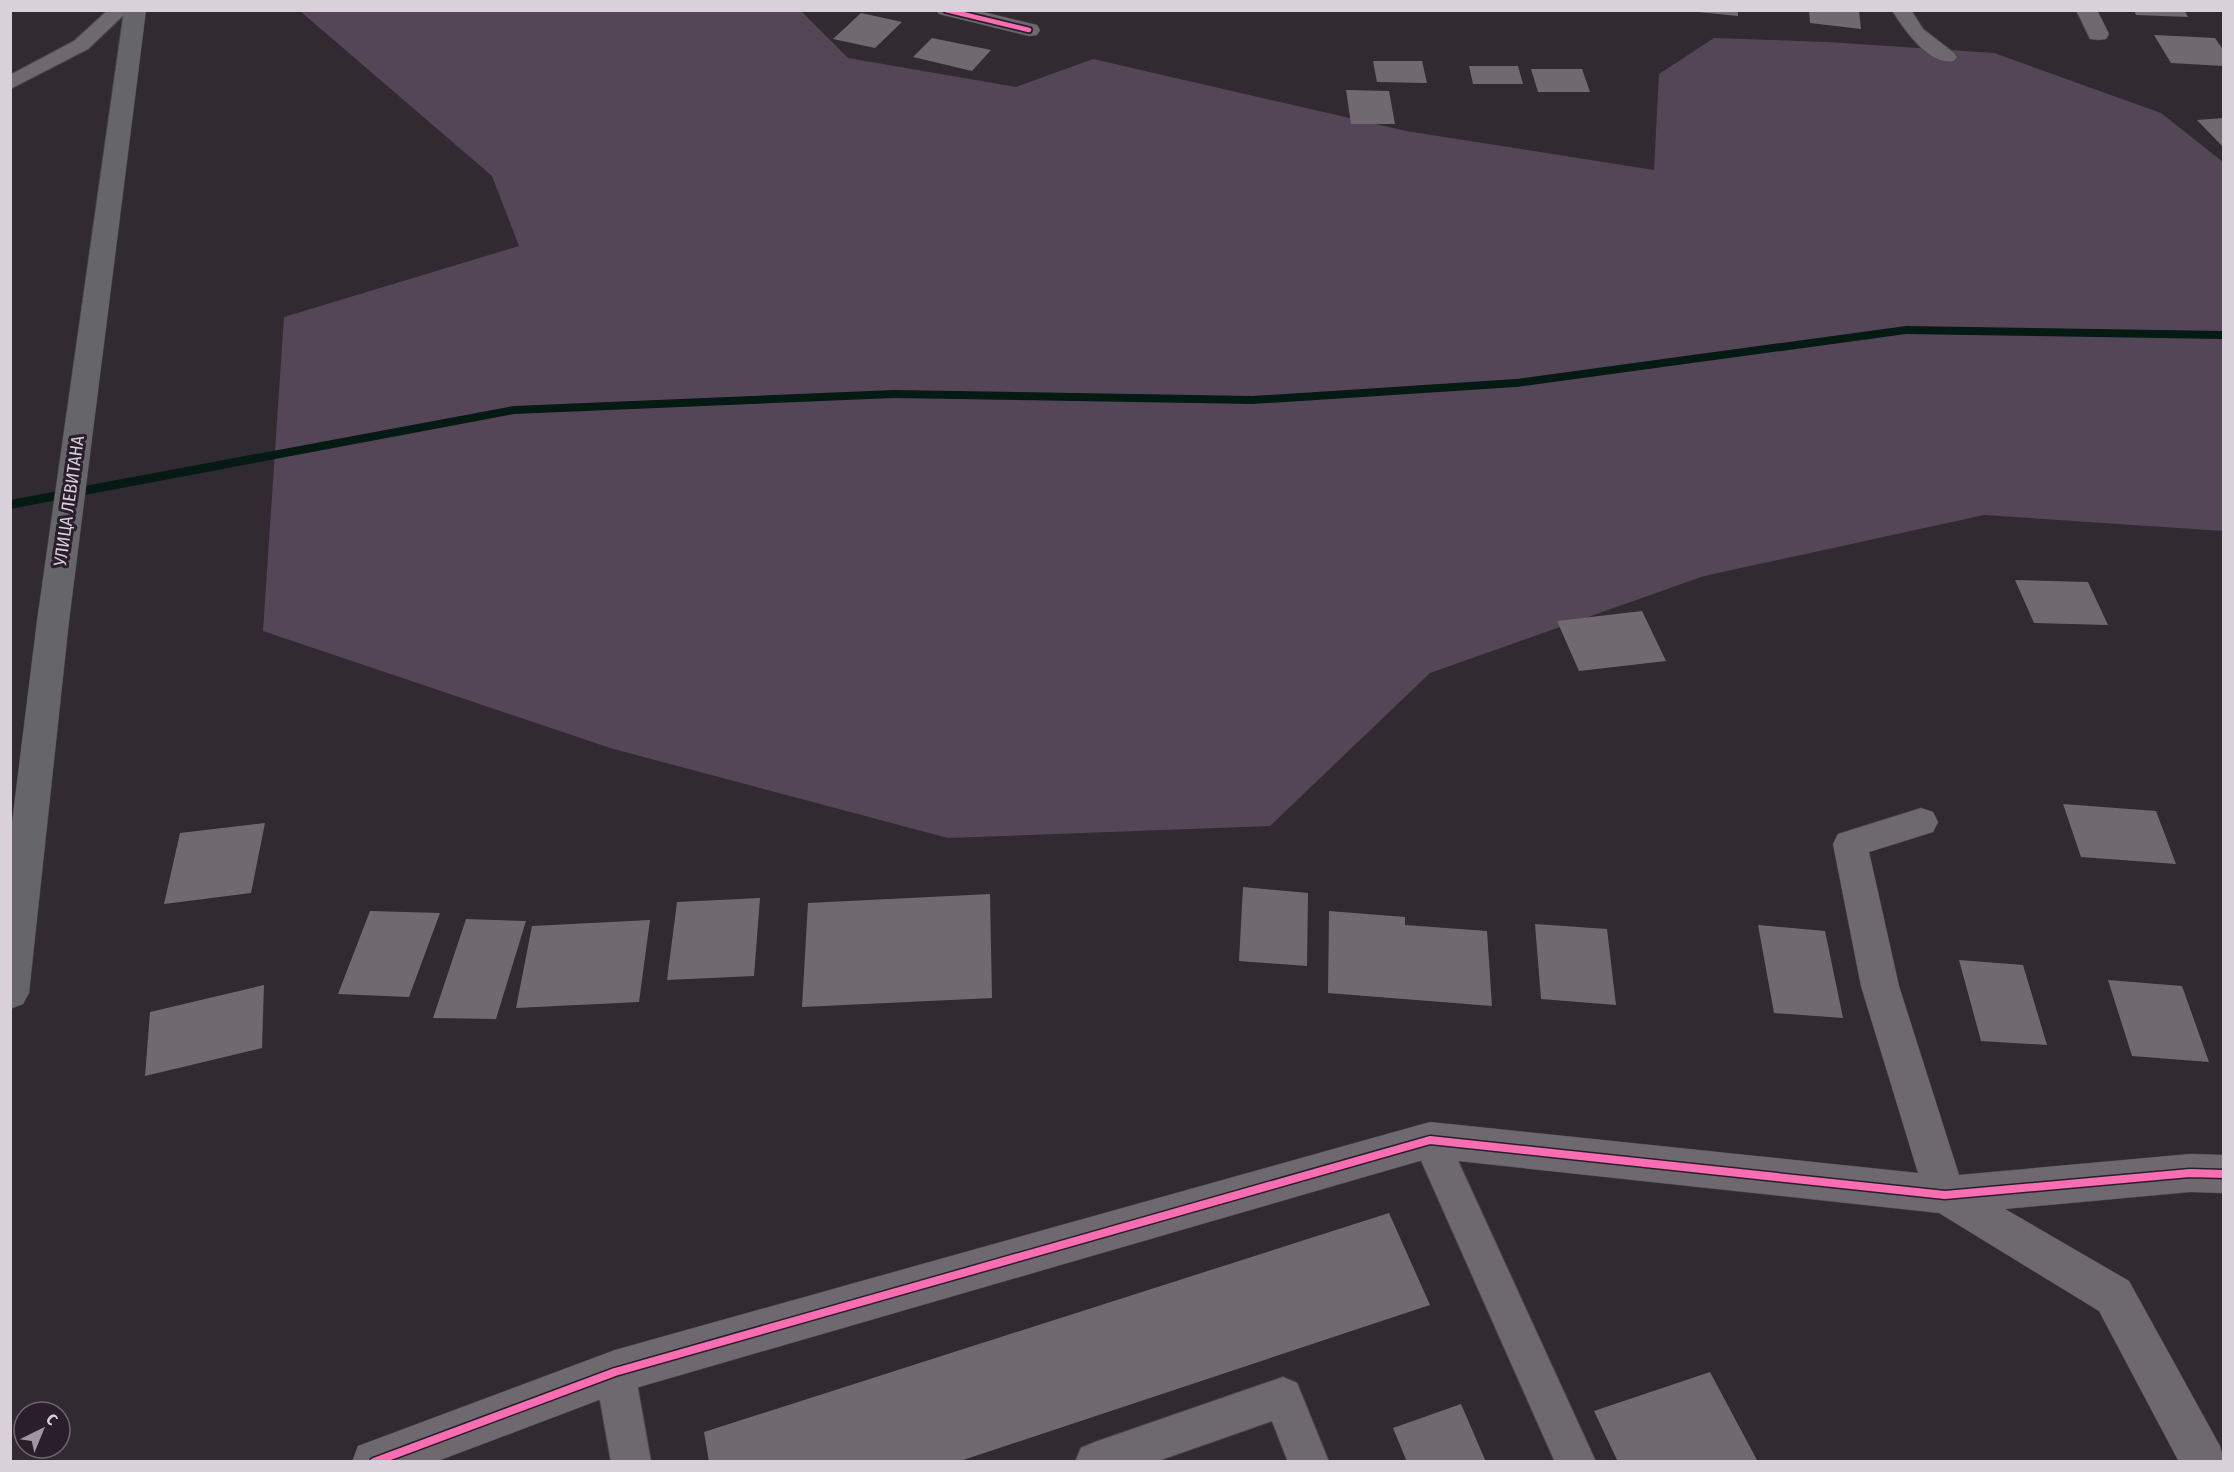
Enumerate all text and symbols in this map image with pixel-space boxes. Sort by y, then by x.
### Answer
street label: УЛИЦА ЛЕВИТАНА [49,434,89,569]
north arrow [12,1400,72,1460]
text: С [42,1410,62,1430]

